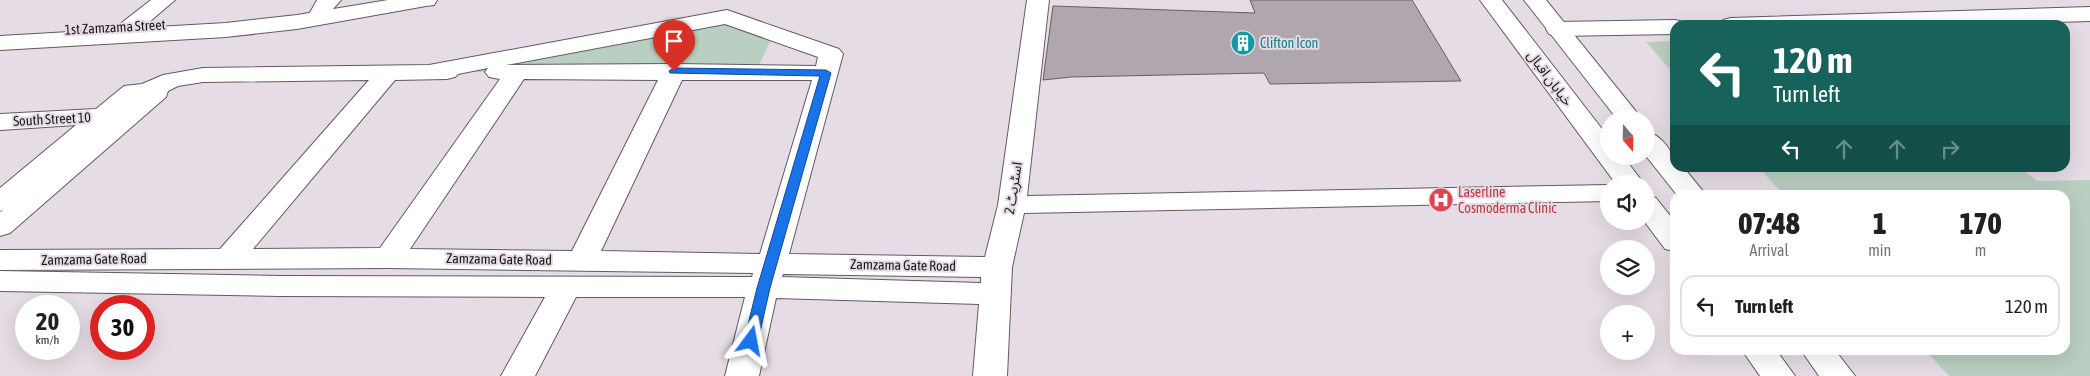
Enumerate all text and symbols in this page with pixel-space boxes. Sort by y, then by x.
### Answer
street label: 1st Zamzama Street [64,16,166,38]
pin [653,20,695,71]
icon: arrive [660,27,688,55]
building icon: Clifton Icon [1230,30,1256,56]
place label: Clifton Icon [1260,35,1318,51]
icon: left [1690,40,1755,105]
text: 120 m [1773,40,1852,80]
street label: خیابان اقبال [1523,47,1576,109]
text: Turn left [1773,81,1840,107]
street label: South Street 10 [13,109,92,129]
north arrow [1600,110,1655,165]
map controls [1600,110,1655,360]
icon: left [1777,135,1805,163]
icon: ahead [1830,135,1858,163]
icon: ahead [1883,135,1911,163]
icon: right [1936,135,1964,163]
street label: اسٹریٹ 2 [1001,161,1026,215]
button: sound [1600,175,1655,230]
place label: Laserline Cosmoderma Clinic [1458,184,1557,216]
hospital icon: Laserline Cosmoderma Clinic [1428,187,1454,213]
text: 07:48 [1738,206,1800,240]
text: 1 [1873,206,1887,240]
text: 170 [1959,206,2002,240]
button: layers [1600,240,1655,295]
text: Arrival [1750,241,1789,259]
text: min [1868,241,1891,259]
text: m [1975,241,1986,259]
street label: Zamzama Gate Road [41,250,147,268]
street label: Zamzama Gate Road [446,250,552,268]
street label: Zamzama Gate Road [850,256,956,274]
icon: left [1692,292,1720,320]
speed limit sign: 30 [90,295,155,360]
text: Turn left [1735,295,1793,317]
text: 120 m [2005,295,2048,317]
button: + [1600,305,1655,360]
text: 20 [36,307,59,335]
position arrow [724,314,776,366]
text: km/h [36,333,59,347]

